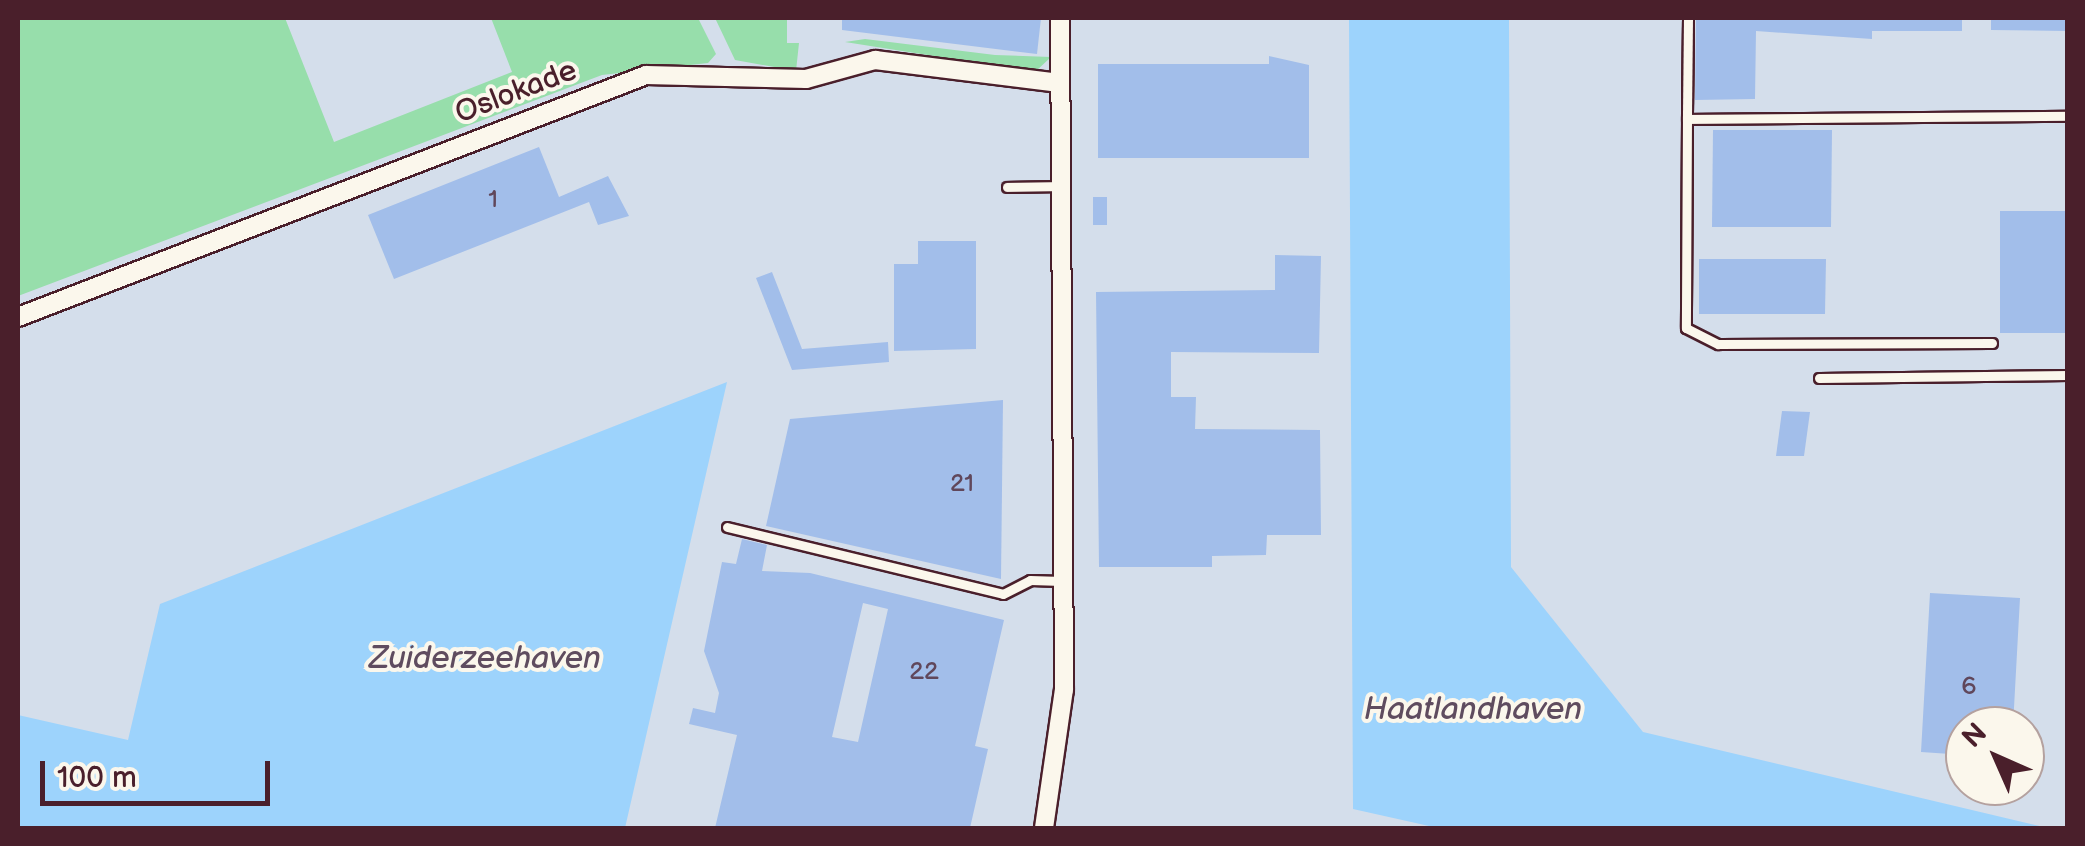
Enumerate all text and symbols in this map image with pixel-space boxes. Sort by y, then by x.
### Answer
street label: Oslokade [450,52,582,132]
house number: 1 [488,185,498,215]
house number: 21 [950,469,974,499]
water label: Zuiderzeehaven [369,640,601,678]
house number: 22 [909,657,939,687]
house number: 6 [1961,672,1977,702]
water label: Haatlandhaven [1364,691,1582,729]
north arrow [1945,706,2045,806]
text: N [1956,717,1994,755]
scale bar [45,741,275,803]
text: 100 m [57,760,137,796]

